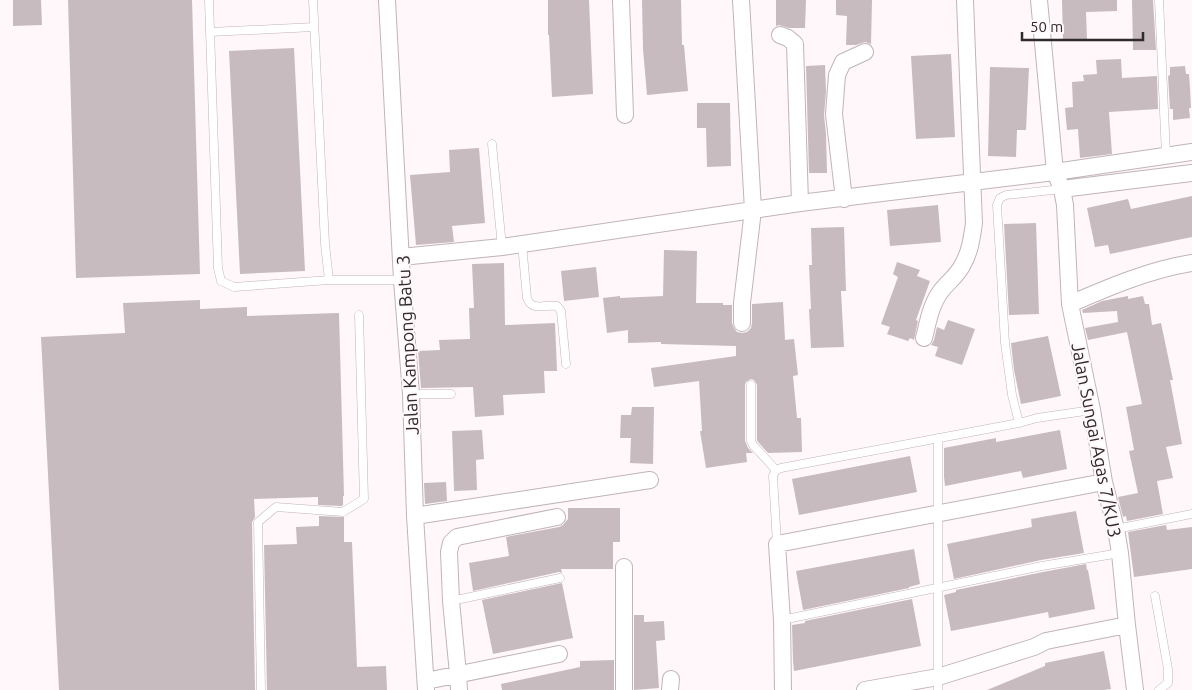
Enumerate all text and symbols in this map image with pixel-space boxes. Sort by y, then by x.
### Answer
scale bar [1022,10,1143,42]
text: 50 m [1030,18,1063,35]
street label: Jalan Kampong Batu 3 [392,254,422,436]
street label: Jalan Sungai Agas 7/KU3 [1068,341,1126,539]

